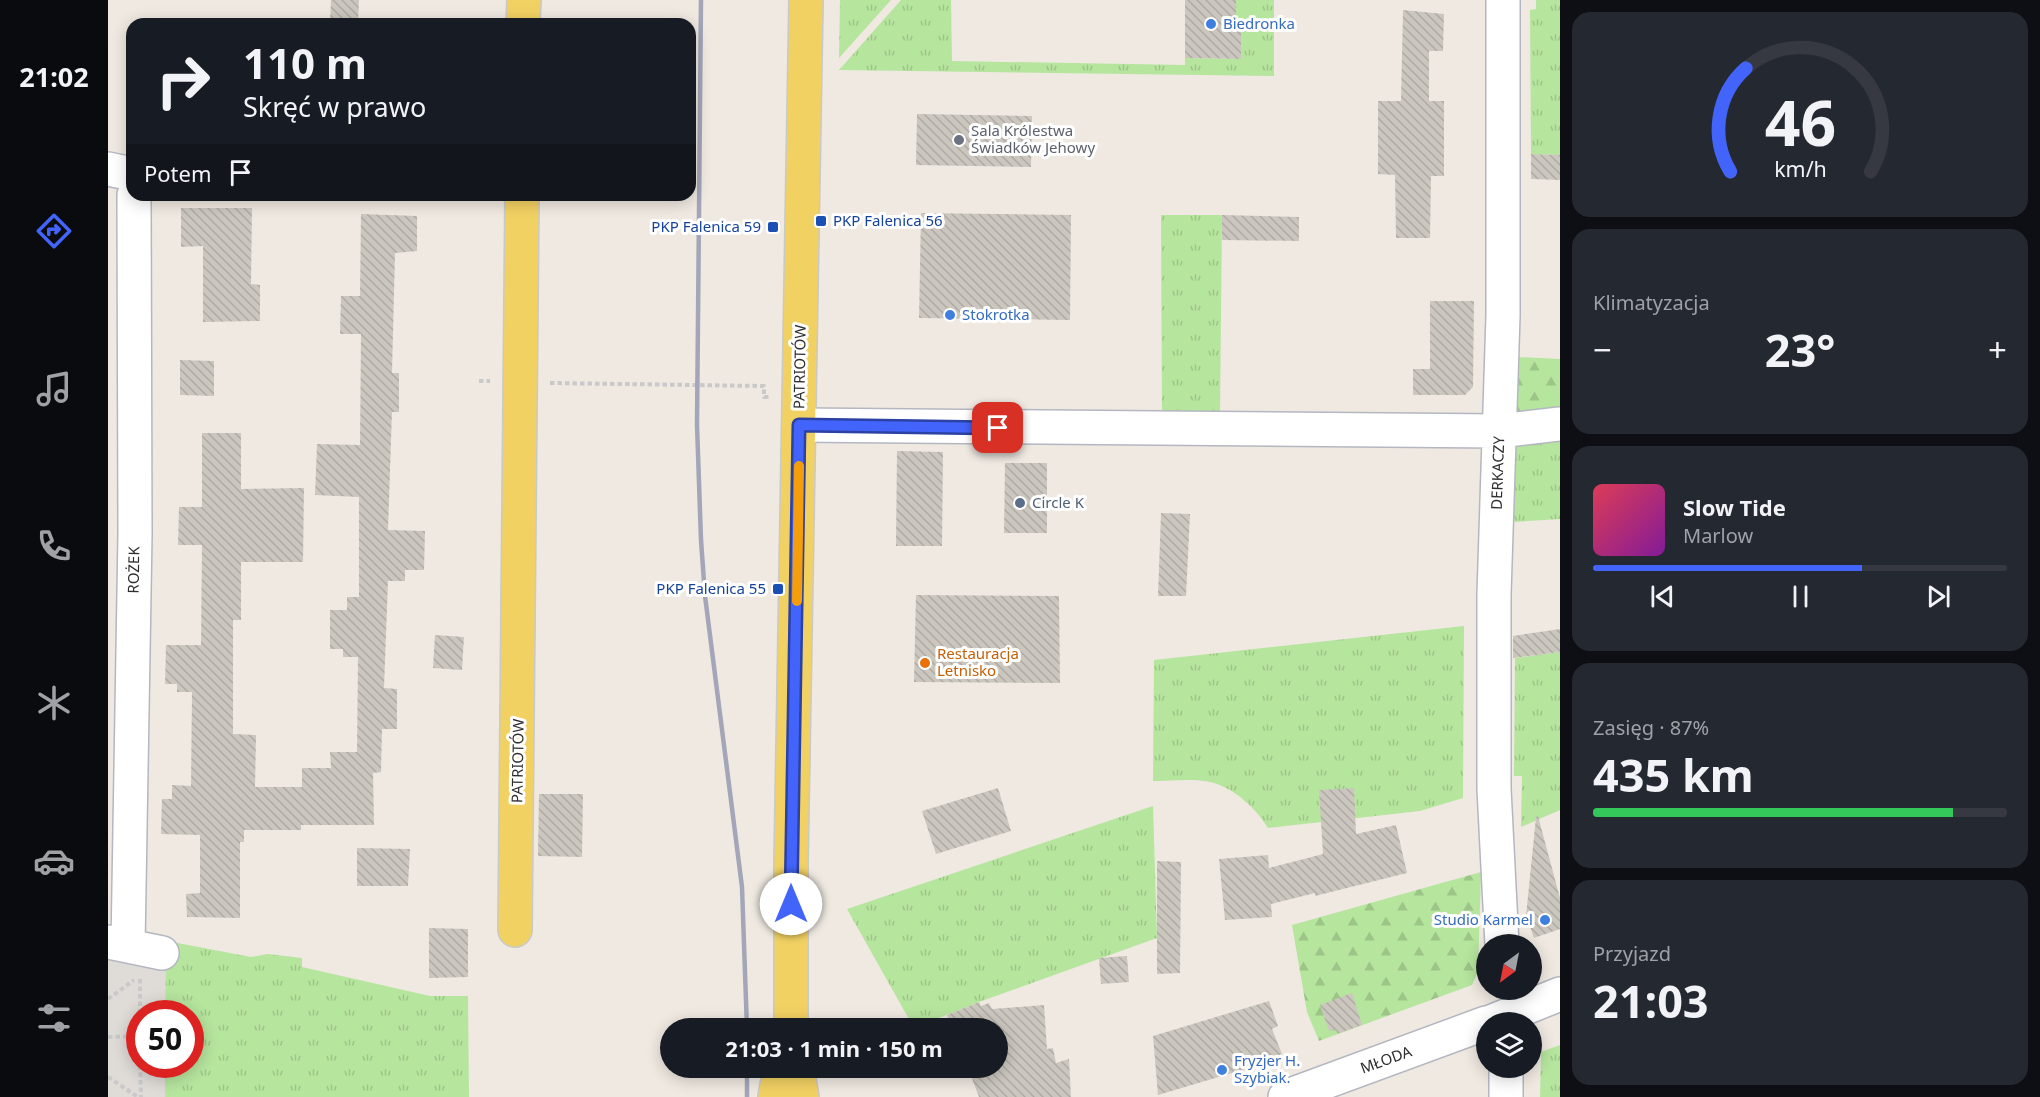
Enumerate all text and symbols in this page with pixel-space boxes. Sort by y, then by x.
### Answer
place label: Biedronka [1223,13,1295,33]
marker: Biedronka [1204,17,1218,31]
text: 110 m [243,34,367,91]
icon: right [144,42,222,120]
text: 21:02 [19,58,89,95]
text: 46 [1764,79,1836,164]
text: Skręć w prawo [243,88,426,125]
place label: Sala Królestwa Świadków Jehowy [971,120,1095,157]
marker: Sala Królestwa Świadków Jehowy [952,133,966,147]
text: km/h [1774,154,1826,183]
icon: arrive [224,156,257,189]
text: Potem [144,158,212,188]
icon: directions [33,210,75,252]
place label: PKP Falenica 56 [833,210,943,230]
marker: PKP Falenica 56 [814,214,828,228]
place label: PKP Falenica 59 [651,216,761,236]
marker: PKP Falenica 59 [766,220,780,234]
text: Klimatyzacja [1593,289,1710,316]
place label: Stokrotka [962,304,1030,324]
marker: Stokrotka [943,308,957,322]
text: 23° [1765,319,1835,380]
street label: PATRIOTÓW [788,325,810,409]
text: − [1593,327,1612,372]
text: + [1988,327,2007,372]
icon: music [33,368,75,410]
pin [972,402,1023,453]
icon: arrive [981,411,1014,444]
street label: DERKACZY [1486,435,1508,510]
place label: Circle K [1032,492,1085,512]
text: Slow Tide [1683,492,1786,522]
marker: Circle K [1013,496,1027,510]
text: Marlow [1683,522,1753,549]
icon: phone [33,525,75,567]
street label: ROŻEK [123,546,143,594]
place label: PKP Falenica 55 [656,578,766,598]
icon: previous [1646,580,1679,613]
icon: pause [1784,580,1817,613]
icon: next [1922,580,1955,613]
marker: PKP Falenica 55 [771,582,785,596]
place label: Restauracja Letnisko [937,643,1019,680]
marker: Restauracja Letnisko [918,656,932,670]
icon: climate [33,682,75,724]
text: Zasięg · 87% [1593,714,1709,741]
street label: PATRIOTÓW [506,719,528,803]
text: 435 km [1593,744,1754,805]
icon: car [33,840,75,882]
position arrow [759,872,823,936]
place label: Studio Karmel [1434,909,1533,929]
marker: Studio Karmel [1538,913,1552,927]
north arrow [1476,934,1542,1000]
map controls [1476,934,1542,1078]
text: Przyjazd [1593,940,1671,967]
text: 21:03 [1593,970,1709,1031]
icon: filters [33,997,75,1039]
speed limit sign: 50 [126,1000,204,1078]
button: layers [1476,1012,1542,1078]
text: 21:03 · 1 min · 150 m [725,1033,943,1063]
street label: MŁODA [1357,1040,1414,1078]
place label: Fryzjer H. Szybiak. [1234,1050,1300,1087]
marker: Fryzjer H. Szybiak. [1215,1063,1229,1077]

